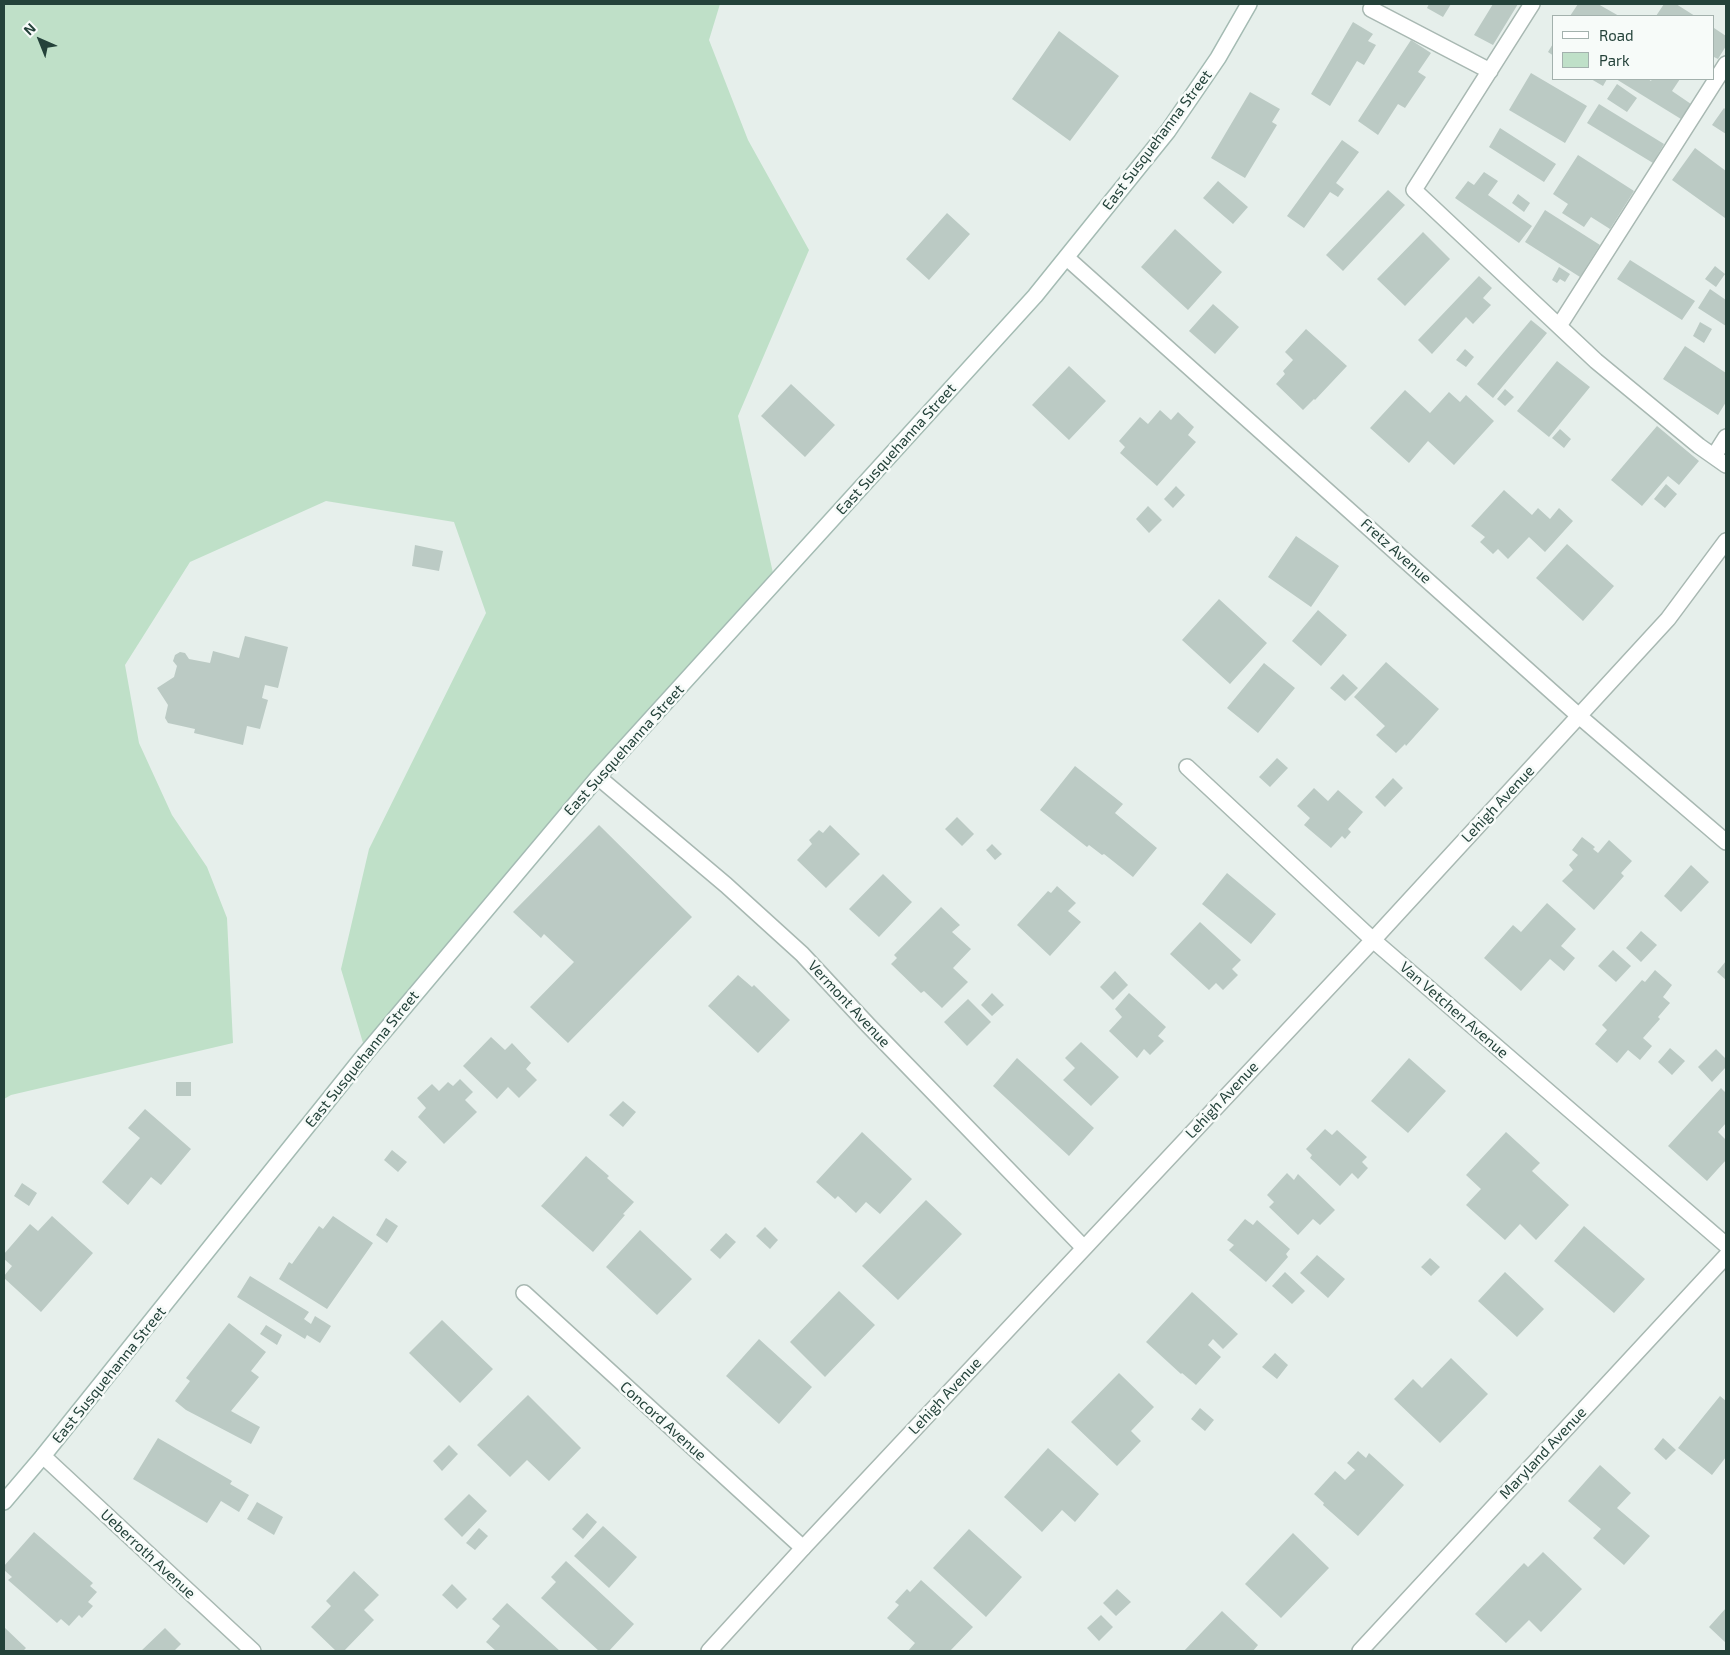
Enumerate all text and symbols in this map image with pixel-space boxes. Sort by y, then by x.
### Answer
north arrow [15,15,65,65]
legend [1552,15,1715,80]
text: N [20,19,39,38]
text: Road [1599,26,1634,44]
text: Park [1599,51,1630,69]
street label: East Susquehanna Street [1098,66,1216,214]
street label: East Susquehanna Street [832,380,960,518]
street label: Fretz Avenue [1357,515,1435,587]
street label: East Susquehanna Street [560,681,688,819]
street label: Lehigh Avenue [1458,762,1538,846]
street label: Vermont Avenue [804,957,894,1051]
street label: Van Vetchen Avenue [1396,958,1512,1062]
street label: East Susquehanna Street [301,987,423,1131]
street label: Lehigh Avenue [1182,1058,1262,1142]
street label: East Susquehanna Street [48,1303,170,1447]
street label: Lehigh Avenue [905,1354,985,1438]
street label: Concord Avenue [616,1378,710,1464]
street label: Maryland Avenue [1496,1403,1590,1503]
street label: Ueberroth Avenue [97,1505,199,1603]

